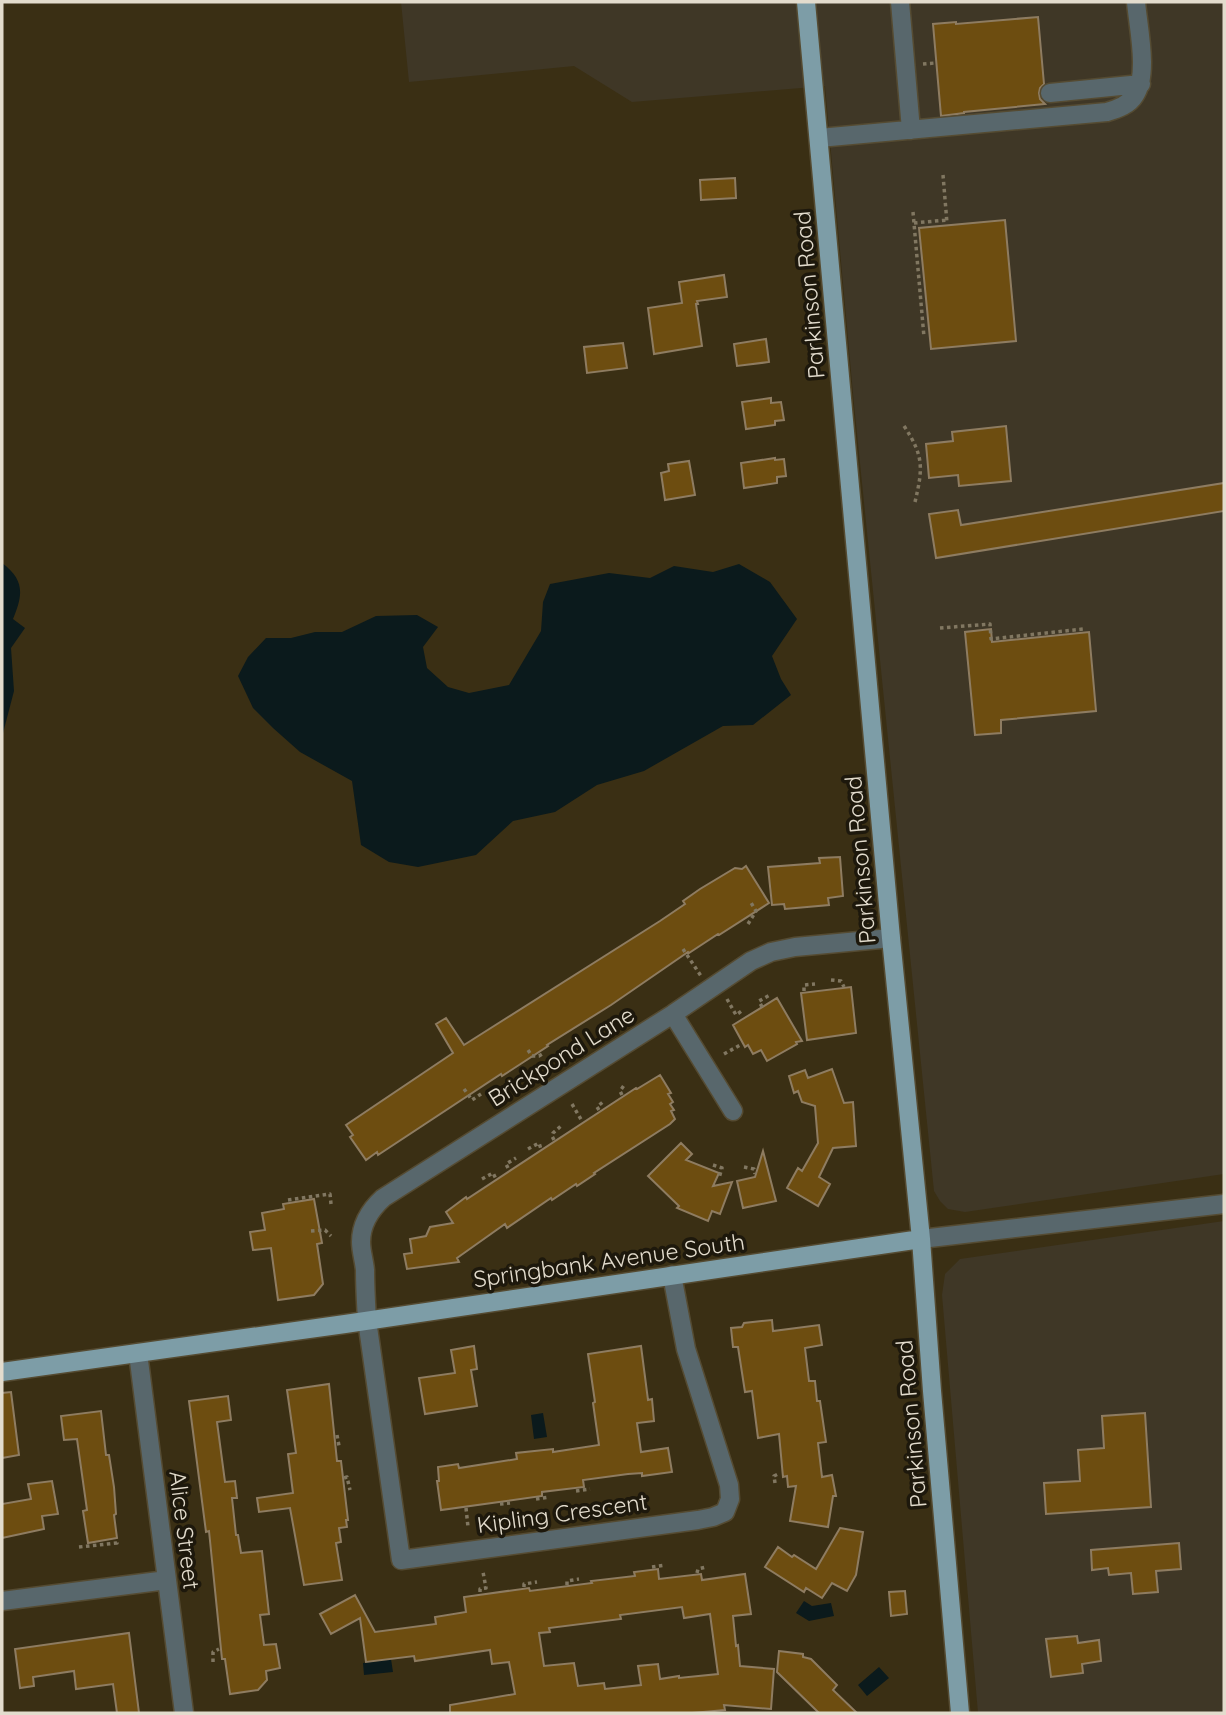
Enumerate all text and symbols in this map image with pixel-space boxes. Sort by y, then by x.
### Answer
street label: Parkinson Road [787,210,831,380]
street label: Parkinson Road [838,775,882,945]
street label: Brickpond Lane [483,1000,639,1112]
street label: Springbank Avenue South [471,1227,747,1293]
street label: Parkinson Road [889,1339,933,1509]
street label: Alice Street [163,1469,207,1591]
street label: Kipling Crescent [475,1487,649,1539]

